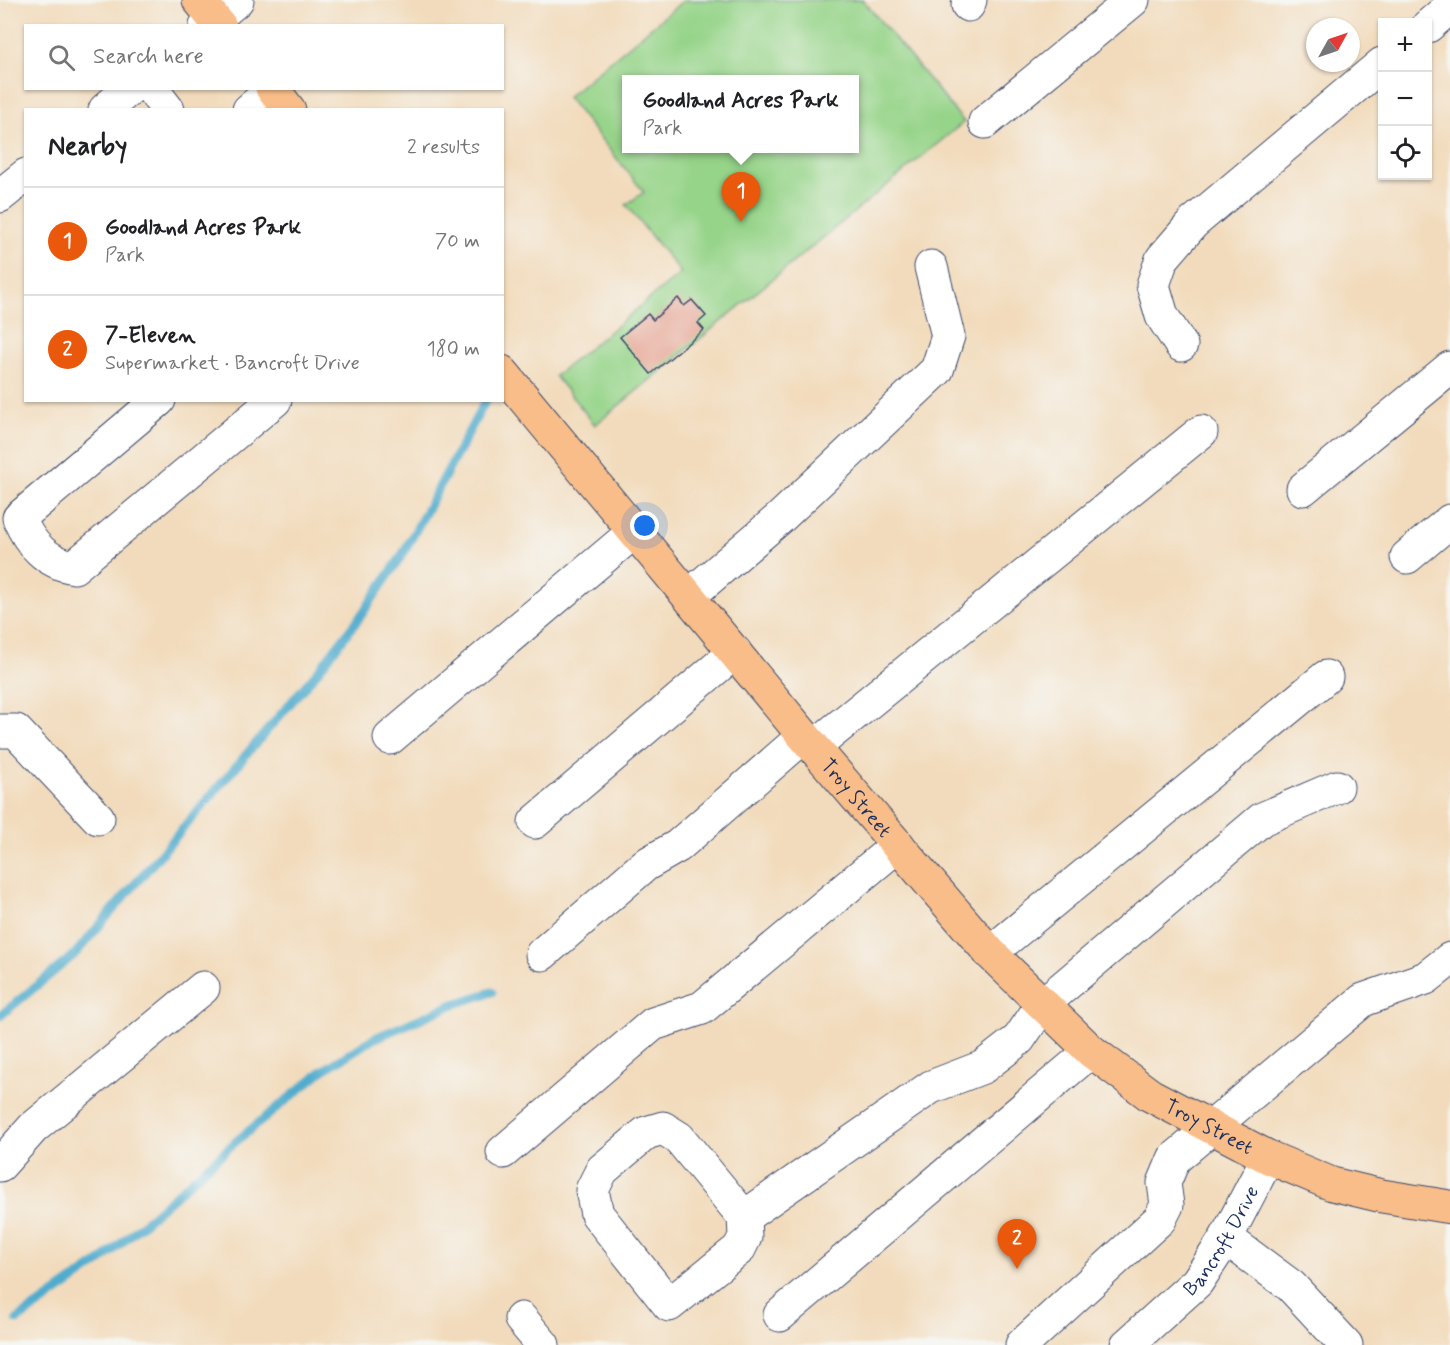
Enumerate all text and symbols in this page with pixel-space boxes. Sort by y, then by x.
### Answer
north arrow [1306,18,1360,72]
map controls [1378,18,1432,180]
button: + [1378,18,1432,72]
search box [24,24,504,90]
icon: search [45,41,78,74]
text: Search here [93,43,204,71]
button: − [1378,72,1432,126]
popup [622,75,859,153]
text: Goodland Acres Park [642,87,839,115]
text: Park [642,115,682,142]
button: locate [1378,126,1432,180]
text: Nearby [48,130,127,164]
text: 2 results [407,134,480,161]
pin: 1 [722,172,760,222]
text: Goodland Acres Park [105,214,301,242]
text: 1 [63,228,72,255]
text: 70 m [435,228,480,255]
text: Park [105,242,145,269]
text: 7-Eleven [105,322,195,350]
text: 2 [63,336,72,363]
text: 180 m [427,336,480,363]
text: Supermarket · Bancroft Drive [105,350,360,377]
your location [630,511,659,540]
street label: Troy Street [814,753,897,844]
street label: Troy Street [1160,1093,1257,1162]
street label: Bancroft Drive [1178,1181,1266,1303]
pin: 2 [998,1220,1036,1269]

